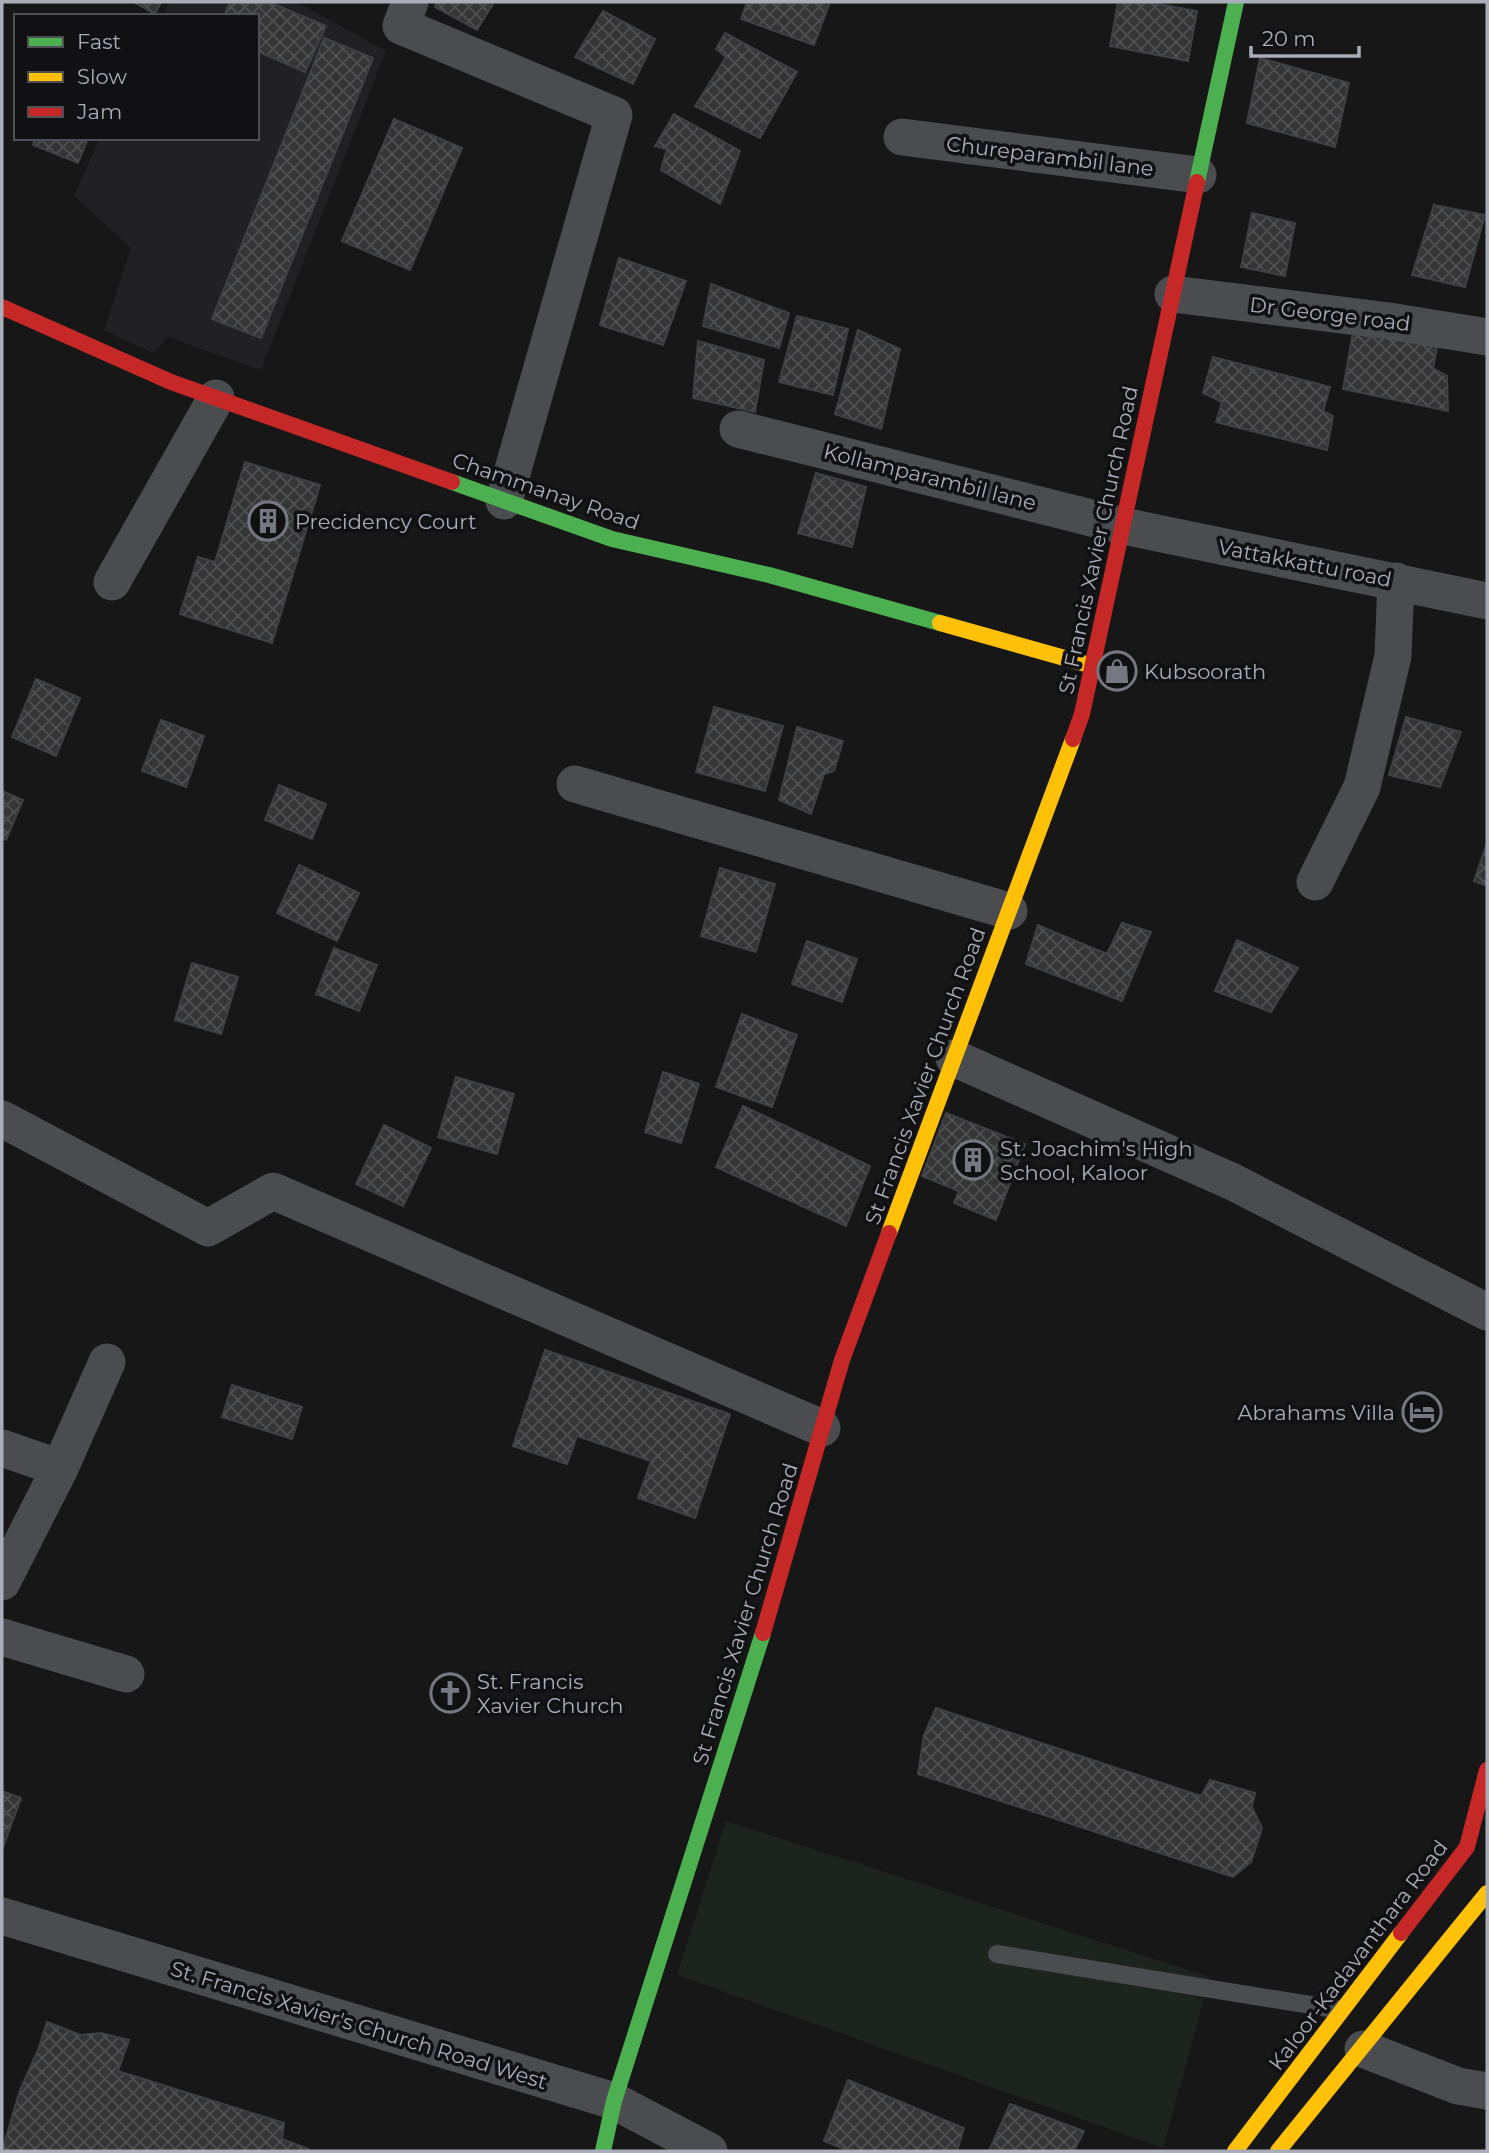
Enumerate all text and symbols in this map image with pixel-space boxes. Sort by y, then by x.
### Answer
legend [14,14,259,140]
scale bar [1251,14,1360,58]
text: 20 m [1262,26,1316,51]
text: Fast [77,29,121,54]
text: Slow [77,64,127,89]
text: Jam [76,99,122,124]
street label: Chureparambil lane [945,131,1155,181]
street label: Dr George road [1248,292,1412,336]
street label: St Francis Xavier Church Road [1053,384,1143,696]
street label: Kollamparambil lane [821,438,1039,516]
street label: Chammanay Road [449,447,643,535]
building icon: Precidency Court [247,500,289,542]
place label: Precidency Court [295,509,476,534]
street label: Vattakkattu road [1216,534,1394,592]
shop icon: Kubsoorath [1096,650,1138,692]
place label: Kubsoorath [1144,659,1266,684]
street label: St Francis Xavier Church Road [860,924,990,1228]
place label: St. Joachim's High School, Kaloor [1000,1136,1193,1185]
building icon: St. Joachim's High School, Kaloor [952,1139,994,1181]
hotel icon: Abrahams Villa [1401,1391,1443,1433]
place label: Abrahams Villa [1238,1400,1395,1425]
street label: St Francis Xavier Church Road [687,1460,803,1768]
place label: St. Francis Xavier Church [477,1669,623,1718]
church icon: St. Francis Xavier Church [429,1672,471,1714]
street label: Kaloor-Kadavanthara Road [1263,1835,1453,2075]
street label: St. Francis Xavier's Church Road West [168,1956,550,2094]

